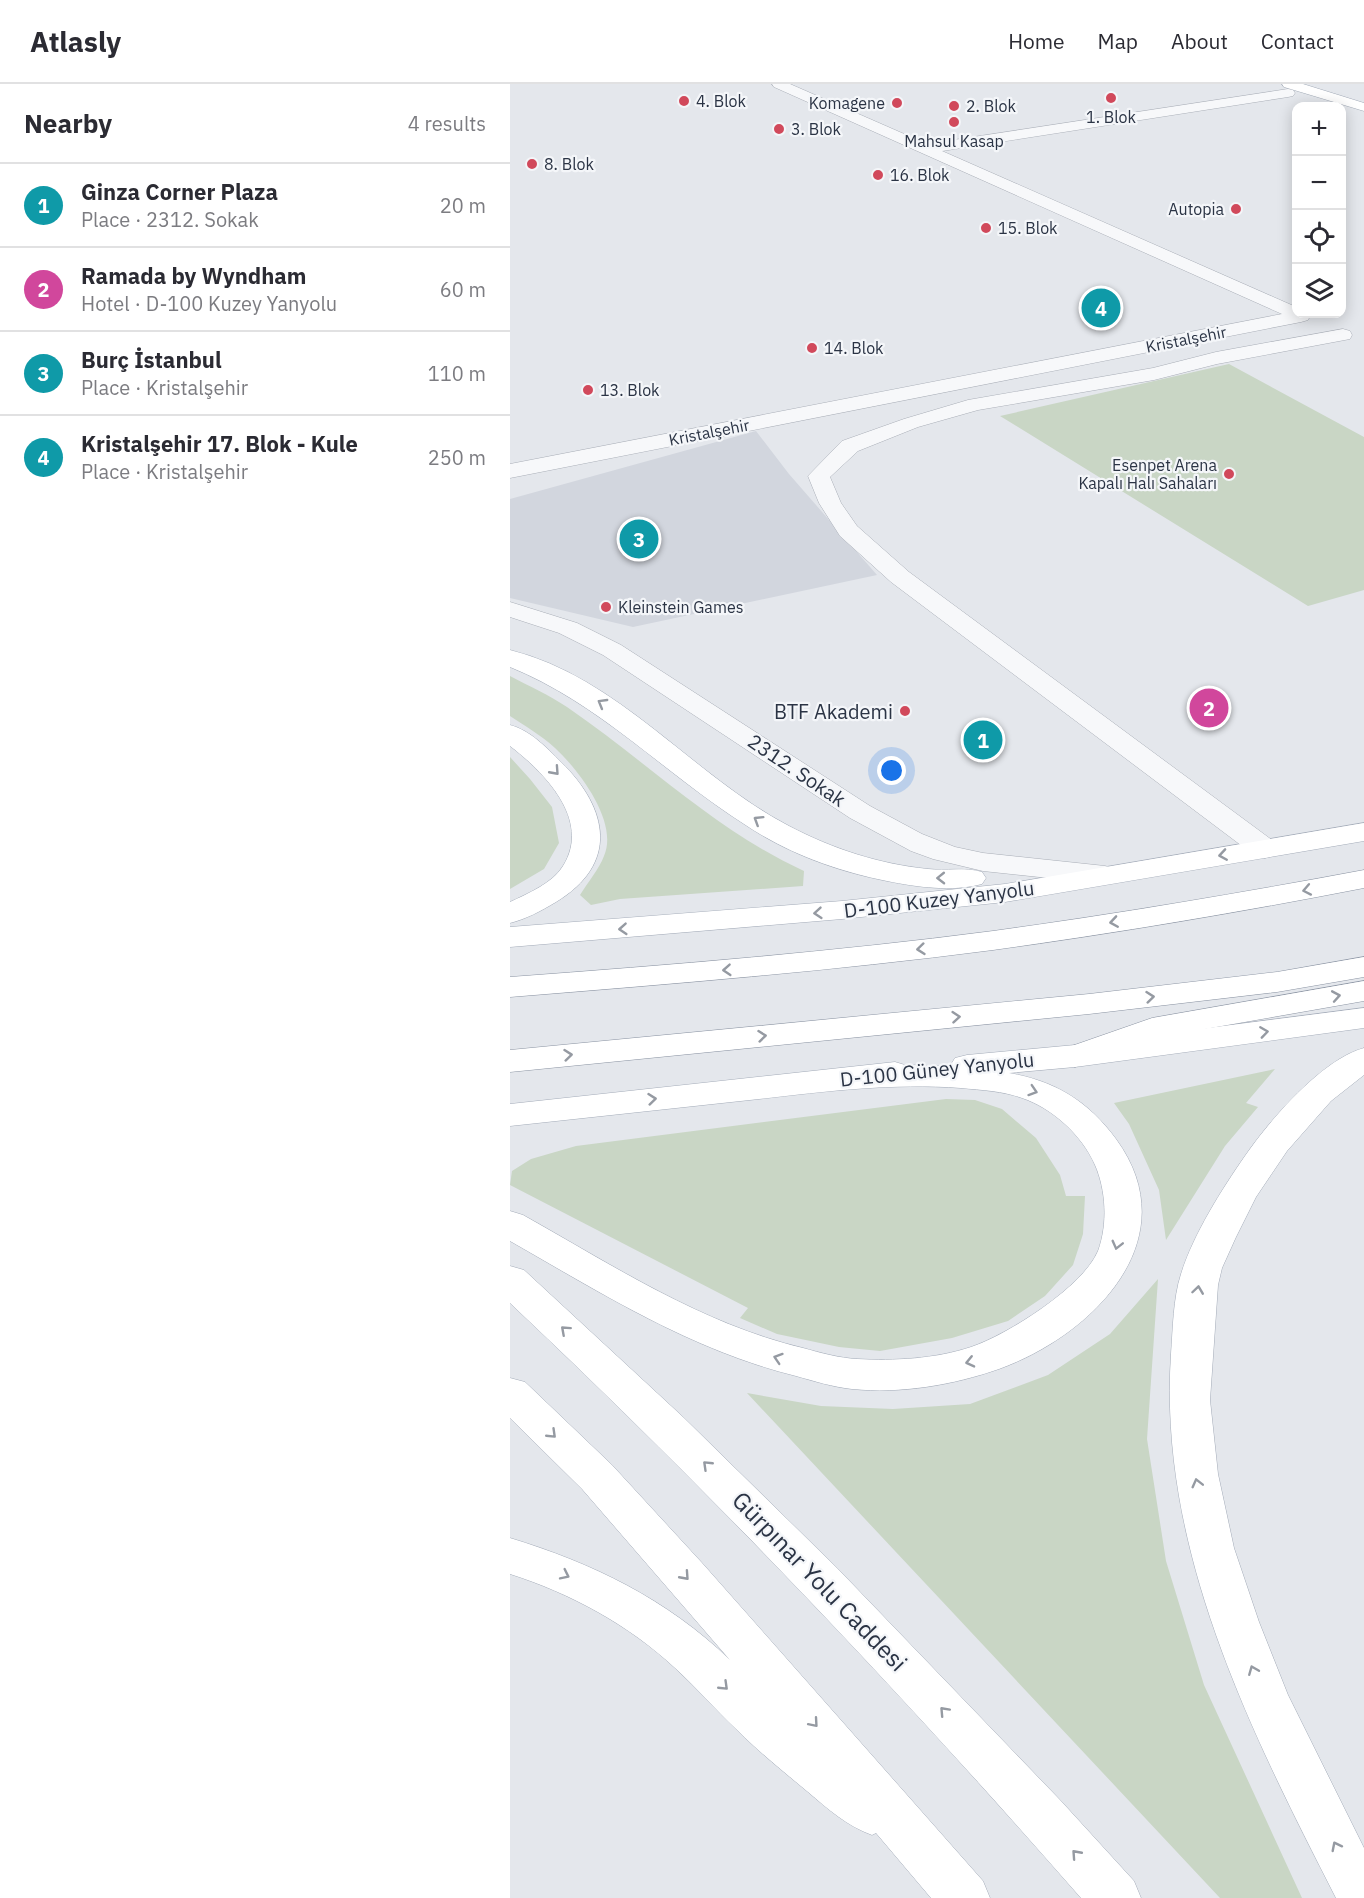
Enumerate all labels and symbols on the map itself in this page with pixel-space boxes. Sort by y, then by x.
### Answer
place label: 4. Blok [696,91,746,111]
marker: 1. Blok [1104,91,1118,105]
place label: Komagene [809,93,885,113]
marker: 4. Blok [677,94,691,108]
marker: Komagene [890,96,904,110]
place label: 2. Blok [966,96,1016,116]
marker: 2. Blok [947,99,961,113]
place label: 1. Blok [1086,107,1137,127]
marker: Mahsul Kasap [947,115,961,129]
place label: 3. Blok [791,119,841,139]
marker: 3. Blok [772,122,786,136]
place label: Mahsul Kasap [904,131,1004,151]
place label: 8. Blok [544,154,594,174]
marker: 8. Blok [525,157,539,171]
place label: 16. Blok [890,165,950,185]
marker: 16. Blok [871,168,885,182]
place label: Autopia [1168,199,1224,219]
marker: Autopia [1229,202,1243,216]
place label: 15. Blok [998,218,1058,238]
marker: 15. Blok [979,221,993,235]
pin: 4 [1082,286,1120,330]
street label: Kristalşehir [1144,321,1228,357]
place label: 14. Blok [824,338,884,358]
marker: 14. Blok [805,341,819,355]
place label: 13. Blok [600,380,660,400]
marker: 13. Blok [581,383,595,397]
street label: Kristalşehir [667,414,751,450]
place label: Esenpet Arena Kapalı Halı Sahaları [1078,455,1217,493]
marker: Esenpet Arena Kapalı Halı Sahaları [1222,467,1236,481]
pin: 3 [620,516,658,562]
place label: Kleinstein Games [618,597,743,617]
marker: Kleinstein Games [599,600,613,614]
pin: 2 [1190,686,1228,730]
place label: BTF Akademi [774,698,893,725]
one-way arrow [597,699,608,711]
marker: BTF Akademi [898,704,912,718]
pin: 1 [964,718,1002,762]
street label: 2312. Sokak [743,727,852,813]
your location [877,756,906,785]
one-way arrow [548,764,559,774]
one-way arrow [754,815,764,827]
one-way arrow [1219,849,1228,861]
one-way arrow [937,872,946,885]
street label: D-100 Kuzey Yanyolu [842,874,1036,924]
one-way arrow [1302,883,1312,896]
one-way arrow [813,906,822,919]
one-way arrow [1110,915,1119,927]
one-way arrow [619,922,628,935]
one-way arrow [917,943,926,955]
one-way arrow [723,963,732,976]
one-way arrow [1330,990,1340,1003]
one-way arrow [1146,991,1155,1004]
one-way arrow [952,1011,961,1024]
one-way arrow [1259,1026,1268,1038]
one-way arrow [758,1030,767,1043]
street label: D-100 Güney Yanyolu [838,1045,1036,1093]
one-way arrow [564,1049,573,1062]
one-way arrow [1028,1084,1038,1097]
one-way arrow [647,1093,656,1106]
one-way arrow [1112,1240,1125,1250]
one-way arrow [1192,1285,1204,1294]
one-way arrow [562,1326,572,1337]
one-way arrow [773,1352,784,1365]
one-way arrow [965,1354,975,1367]
one-way arrow [545,1426,556,1437]
one-way arrow [703,1461,713,1472]
one-way arrow [1192,1478,1205,1488]
street label: Gürpınar Yolu Caddesi [726,1484,914,1678]
one-way arrow [559,1567,570,1579]
one-way arrow [678,1569,689,1580]
one-way arrow [1248,1665,1260,1676]
one-way arrow [716,1678,727,1689]
one-way arrow [940,1707,951,1717]
one-way arrow [806,1716,817,1727]
one-way arrow [1332,1842,1343,1852]
one-way arrow [1072,1850,1083,1861]

